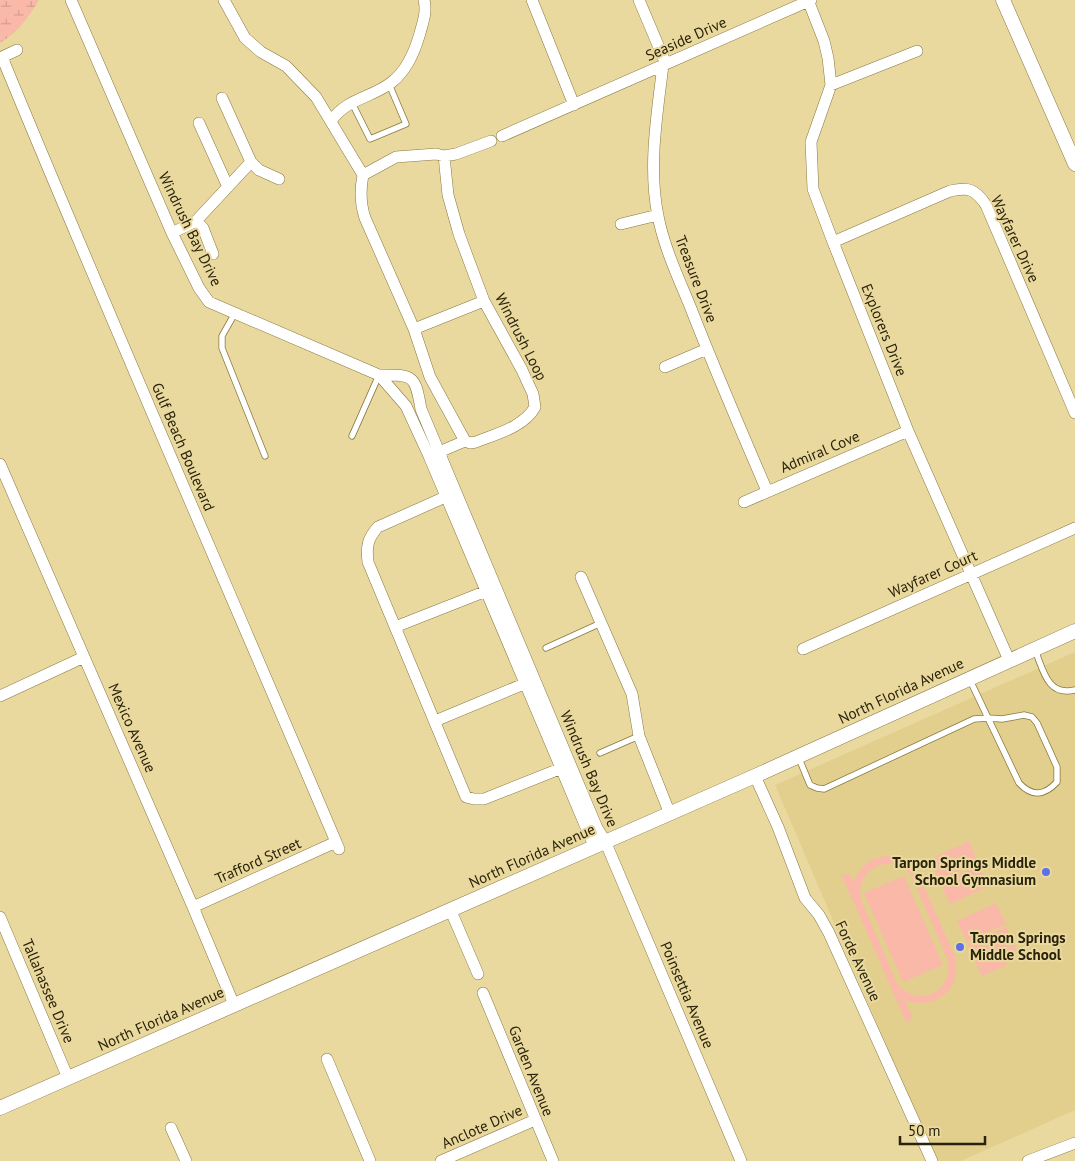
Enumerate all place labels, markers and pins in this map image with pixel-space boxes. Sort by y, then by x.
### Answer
place label: Tarpon Springs Middle School Gymnasium [892,853,1036,889]
marker: Tarpon Springs Middle School Gymnasium [1040,866,1052,878]
place label: Tarpon Springs Middle School [970,928,1066,964]
marker: Tarpon Springs Middle School [954,941,966,953]

